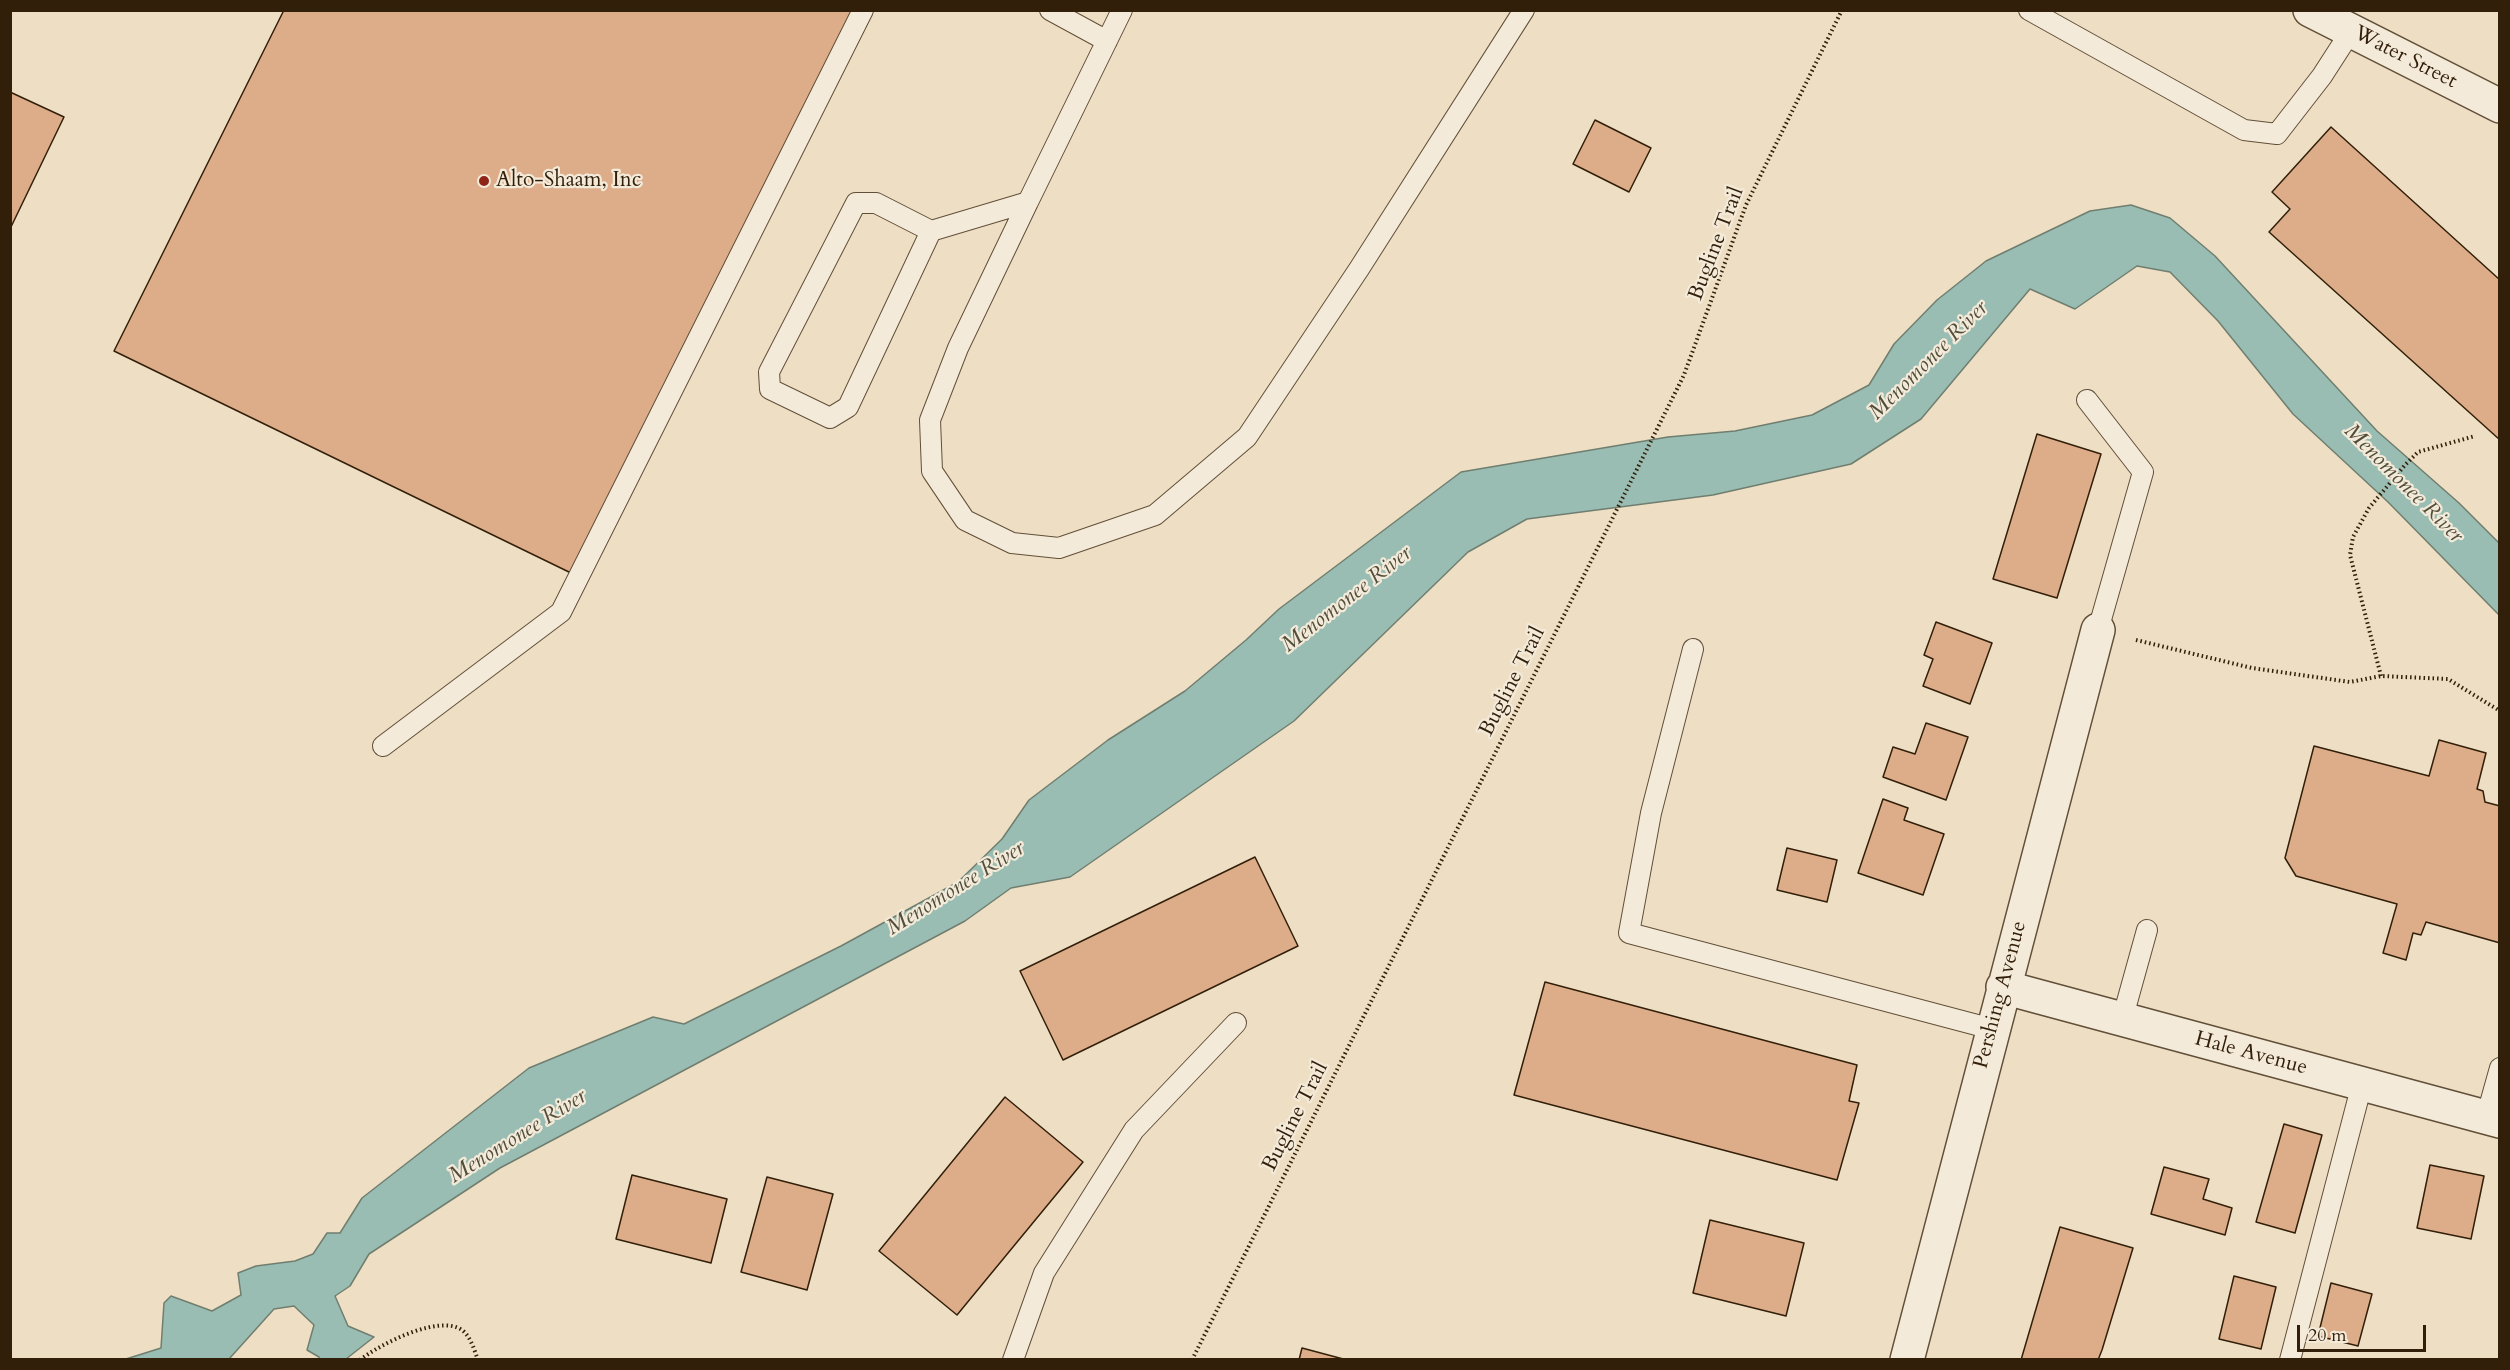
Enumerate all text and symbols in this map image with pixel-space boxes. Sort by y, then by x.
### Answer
street label: Water Street [2349,21,2461,95]
place label: Alto-Shaam, Inc [496,168,641,194]
marker: Alto-Shaam, Inc [477,174,491,188]
street label: Bugline Trail [1684,184,1750,304]
water label: Menomonee River [1864,296,1994,426]
water label: Menomonee River [2338,419,2468,549]
water label: Menomonee River [1277,541,1417,659]
street label: Bugline Trail [1475,623,1551,741]
water label: Menomonee River [882,836,1030,942]
street label: Pershing Avenue [1969,919,2033,1071]
street label: Hale Avenue [2192,1027,2310,1081]
street label: Bugline Trail [1258,1058,1334,1176]
water label: Menomonee River [444,1084,592,1190]
scale bar [2300,1313,2429,1351]
text: 20 m [2308,1323,2347,1348]

